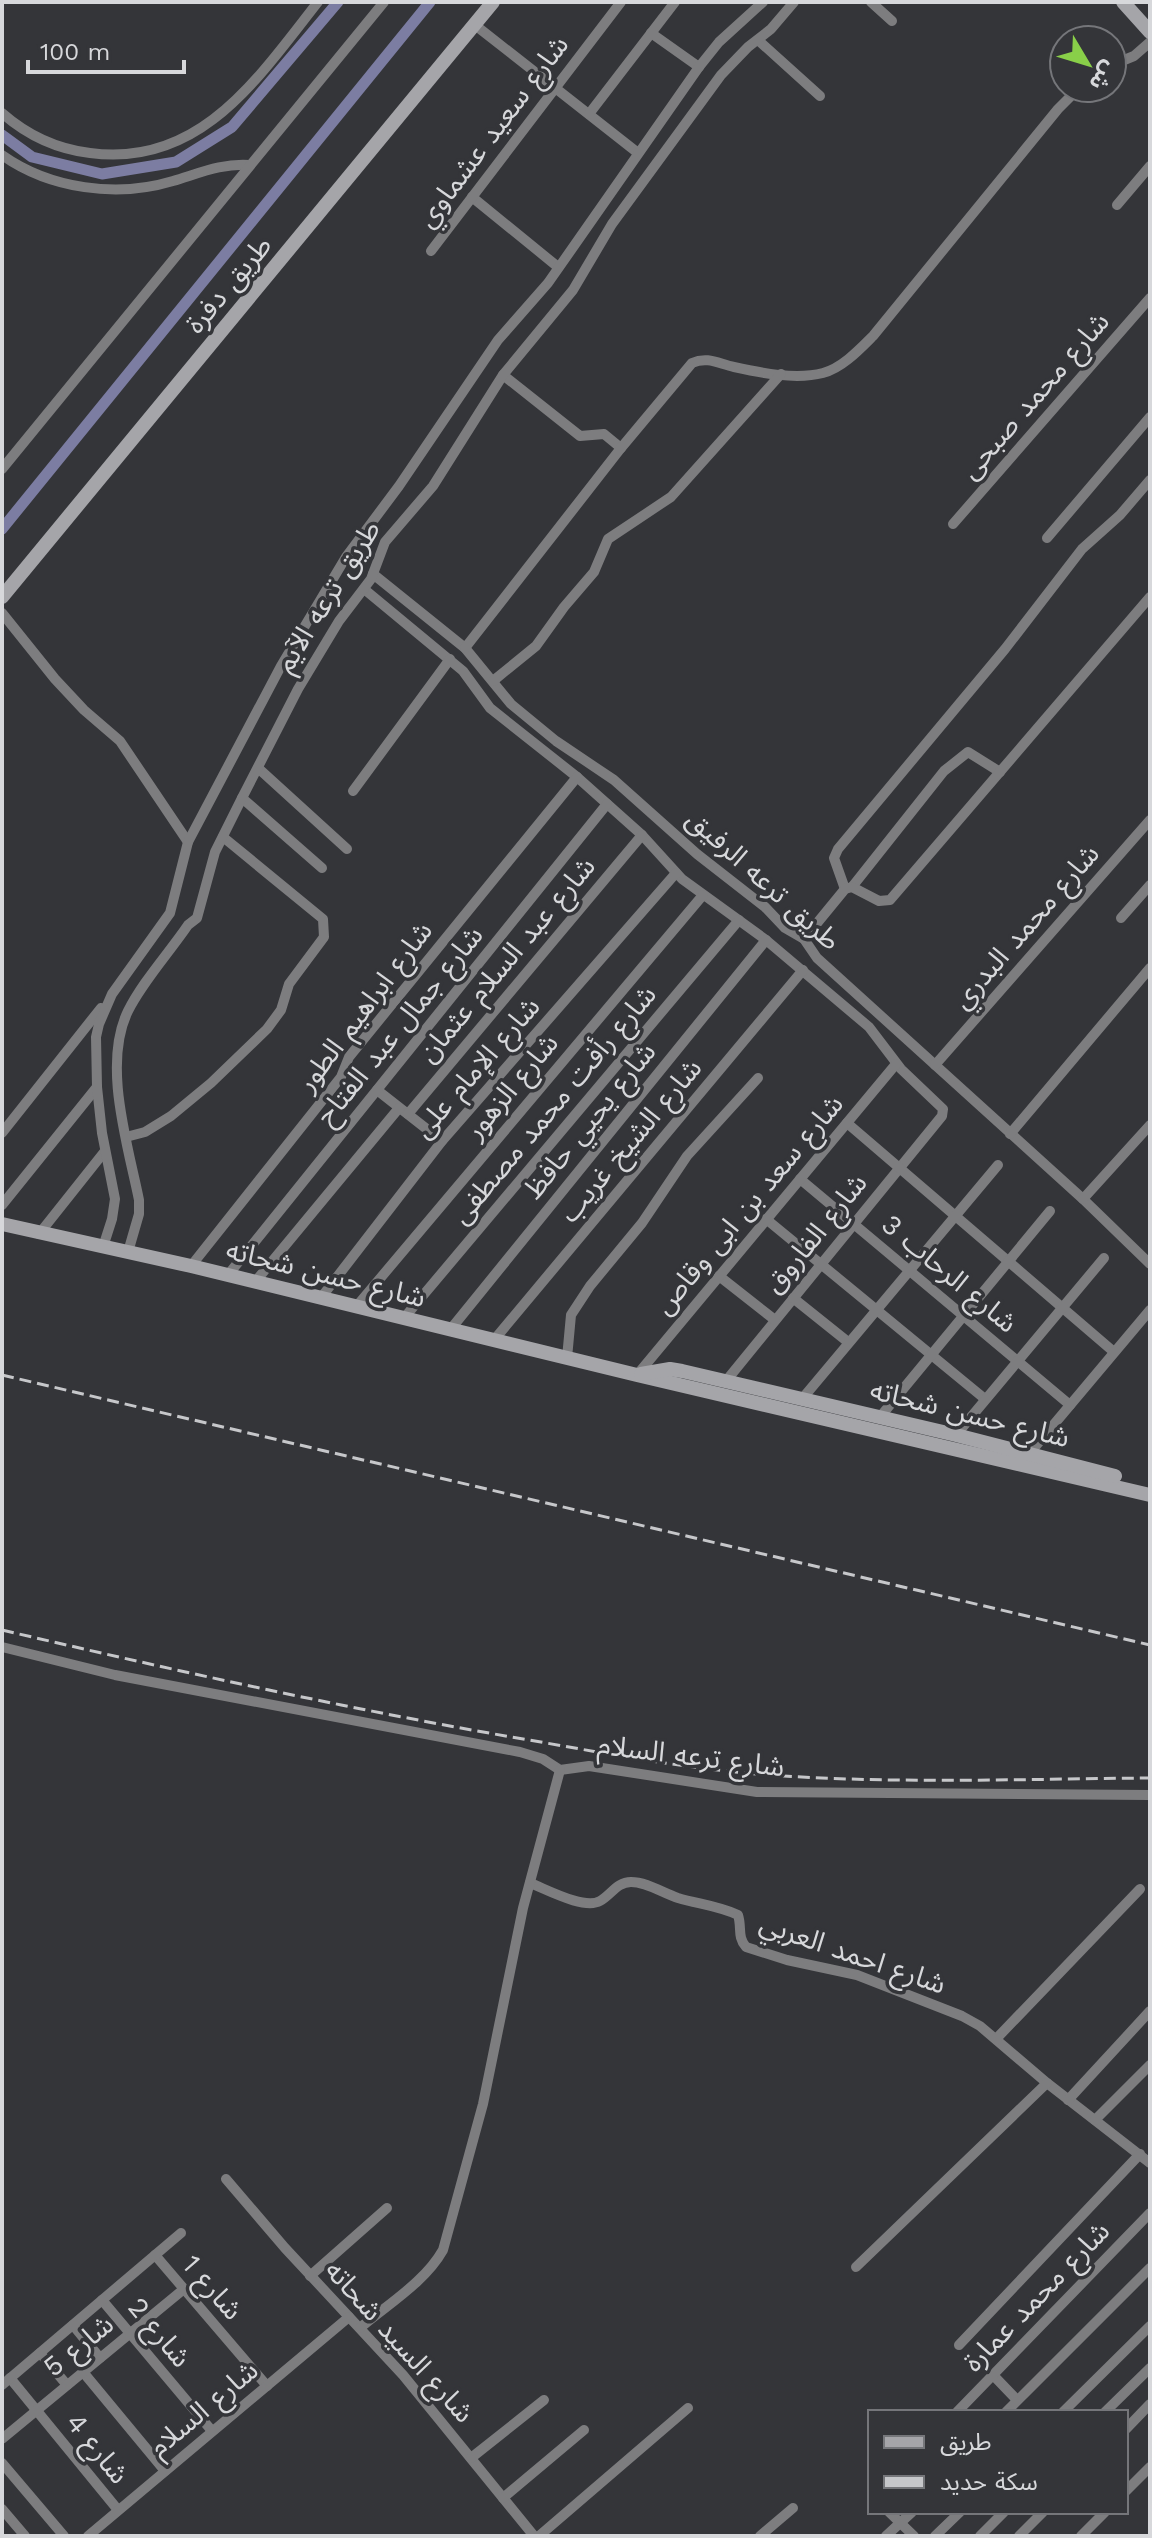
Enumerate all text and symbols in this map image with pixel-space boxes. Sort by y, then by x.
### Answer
scale bar [28,24,184,74]
north arrow [1048,24,1128,104]
street label: شارع سعيد عشماوي [410,29,579,236]
text: 100 m [40,38,110,66]
text: ش [1084,56,1122,96]
street label: طريق دفرة [178,229,279,340]
street label: شارع محمد صبحى [953,305,1119,488]
street label: طريق ترعه الآيم [268,514,391,681]
street label: طريق ترعه الرفيق [679,802,847,958]
street label: شارع محمد البدري [945,837,1109,1018]
street label: شارع عبد السلام عثمان [411,850,605,1071]
street label: شارع ابراهيم الطور [289,915,443,1102]
street label: شارع جمال عبد الفتاح [309,919,493,1134]
street label: شارع رأفت محمد مصطفى [443,977,666,1233]
street label: شارع الإمام على [406,990,550,1147]
street label: شارع الزهور [457,1027,568,1149]
street label: شارع يحيي حافظ [516,1036,666,1208]
street label: شارع الشيخ غريب [552,1052,711,1231]
street label: شارع سعد بن ابى وقاص [647,1088,853,1323]
street label: شارع الفاروق [757,1167,877,1302]
street label: شارع الرحاب 3 [873,1207,1024,1343]
street label: شارع حسن شحاته [222,1233,429,1318]
street label: شارع حسن شحاته [866,1373,1073,1458]
street label: شارع ترعه السلام [595,1728,786,1787]
street label: شارع احمد العربي [754,1906,950,2005]
street label: شارع محمد عمارة [956,2214,1119,2381]
street label: شارع 1 [173,2248,250,2329]
street label: شارع السيد شحاته [315,2254,481,2432]
street label: شارع 2 [118,2291,198,2376]
street label: شارع 5 [37,2307,122,2387]
street label: شارع السلام [142,2353,267,2467]
street label: شارع 4 [56,2406,136,2493]
legend [868,2410,1128,2514]
text: طريق [940,2428,992,2457]
text: سكة حديد [940,2468,1038,2496]

